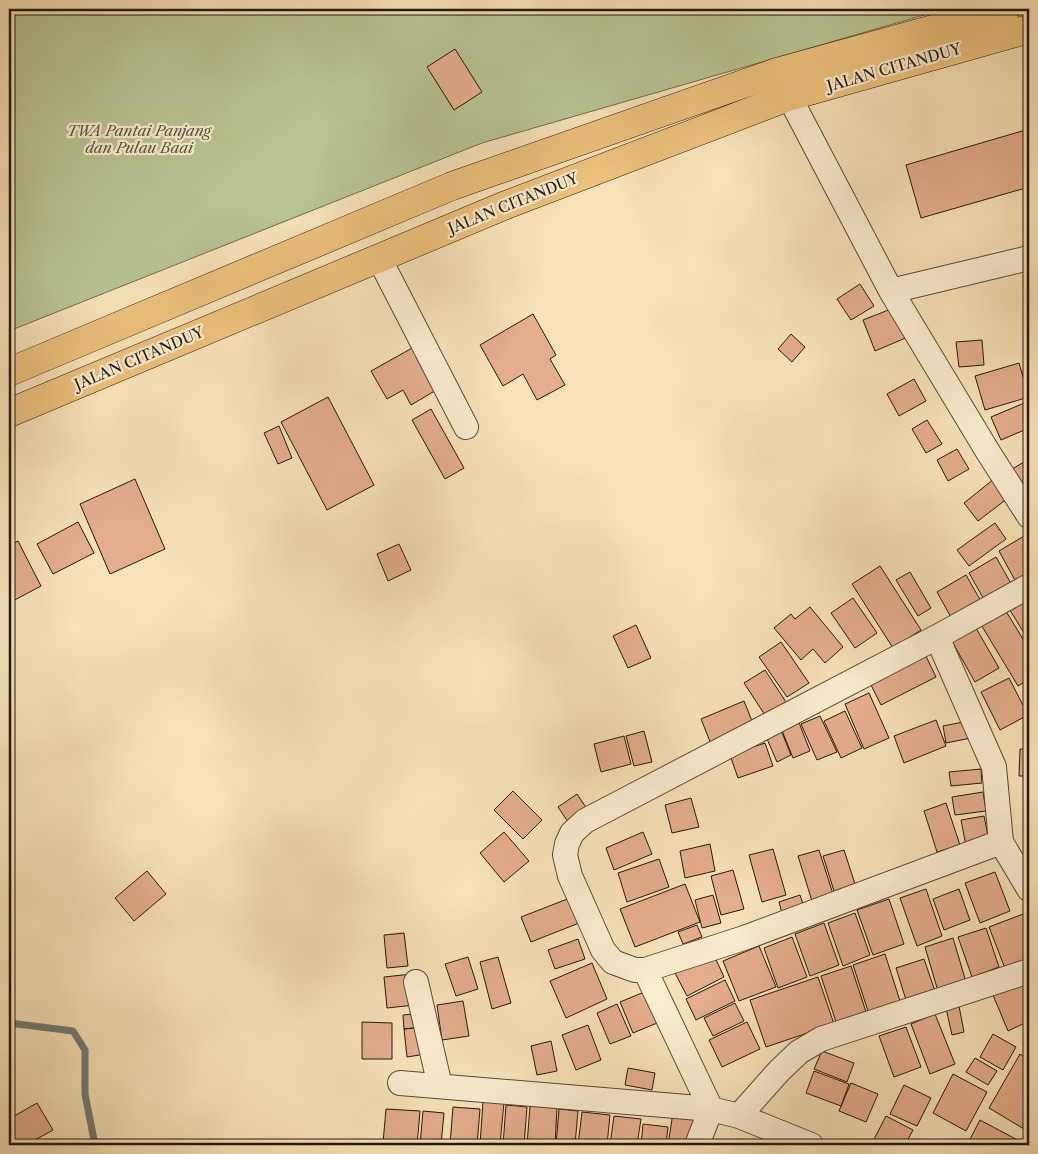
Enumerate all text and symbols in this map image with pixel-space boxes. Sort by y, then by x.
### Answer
street label: JALAN CITANDUY [823,39,964,96]
park label: TWA Pantai Panjang dan Pulau Baai [67,121,212,157]
street label: JALAN CITANDUY [443,168,581,239]
street label: JALAN CITANDUY [70,322,207,395]

